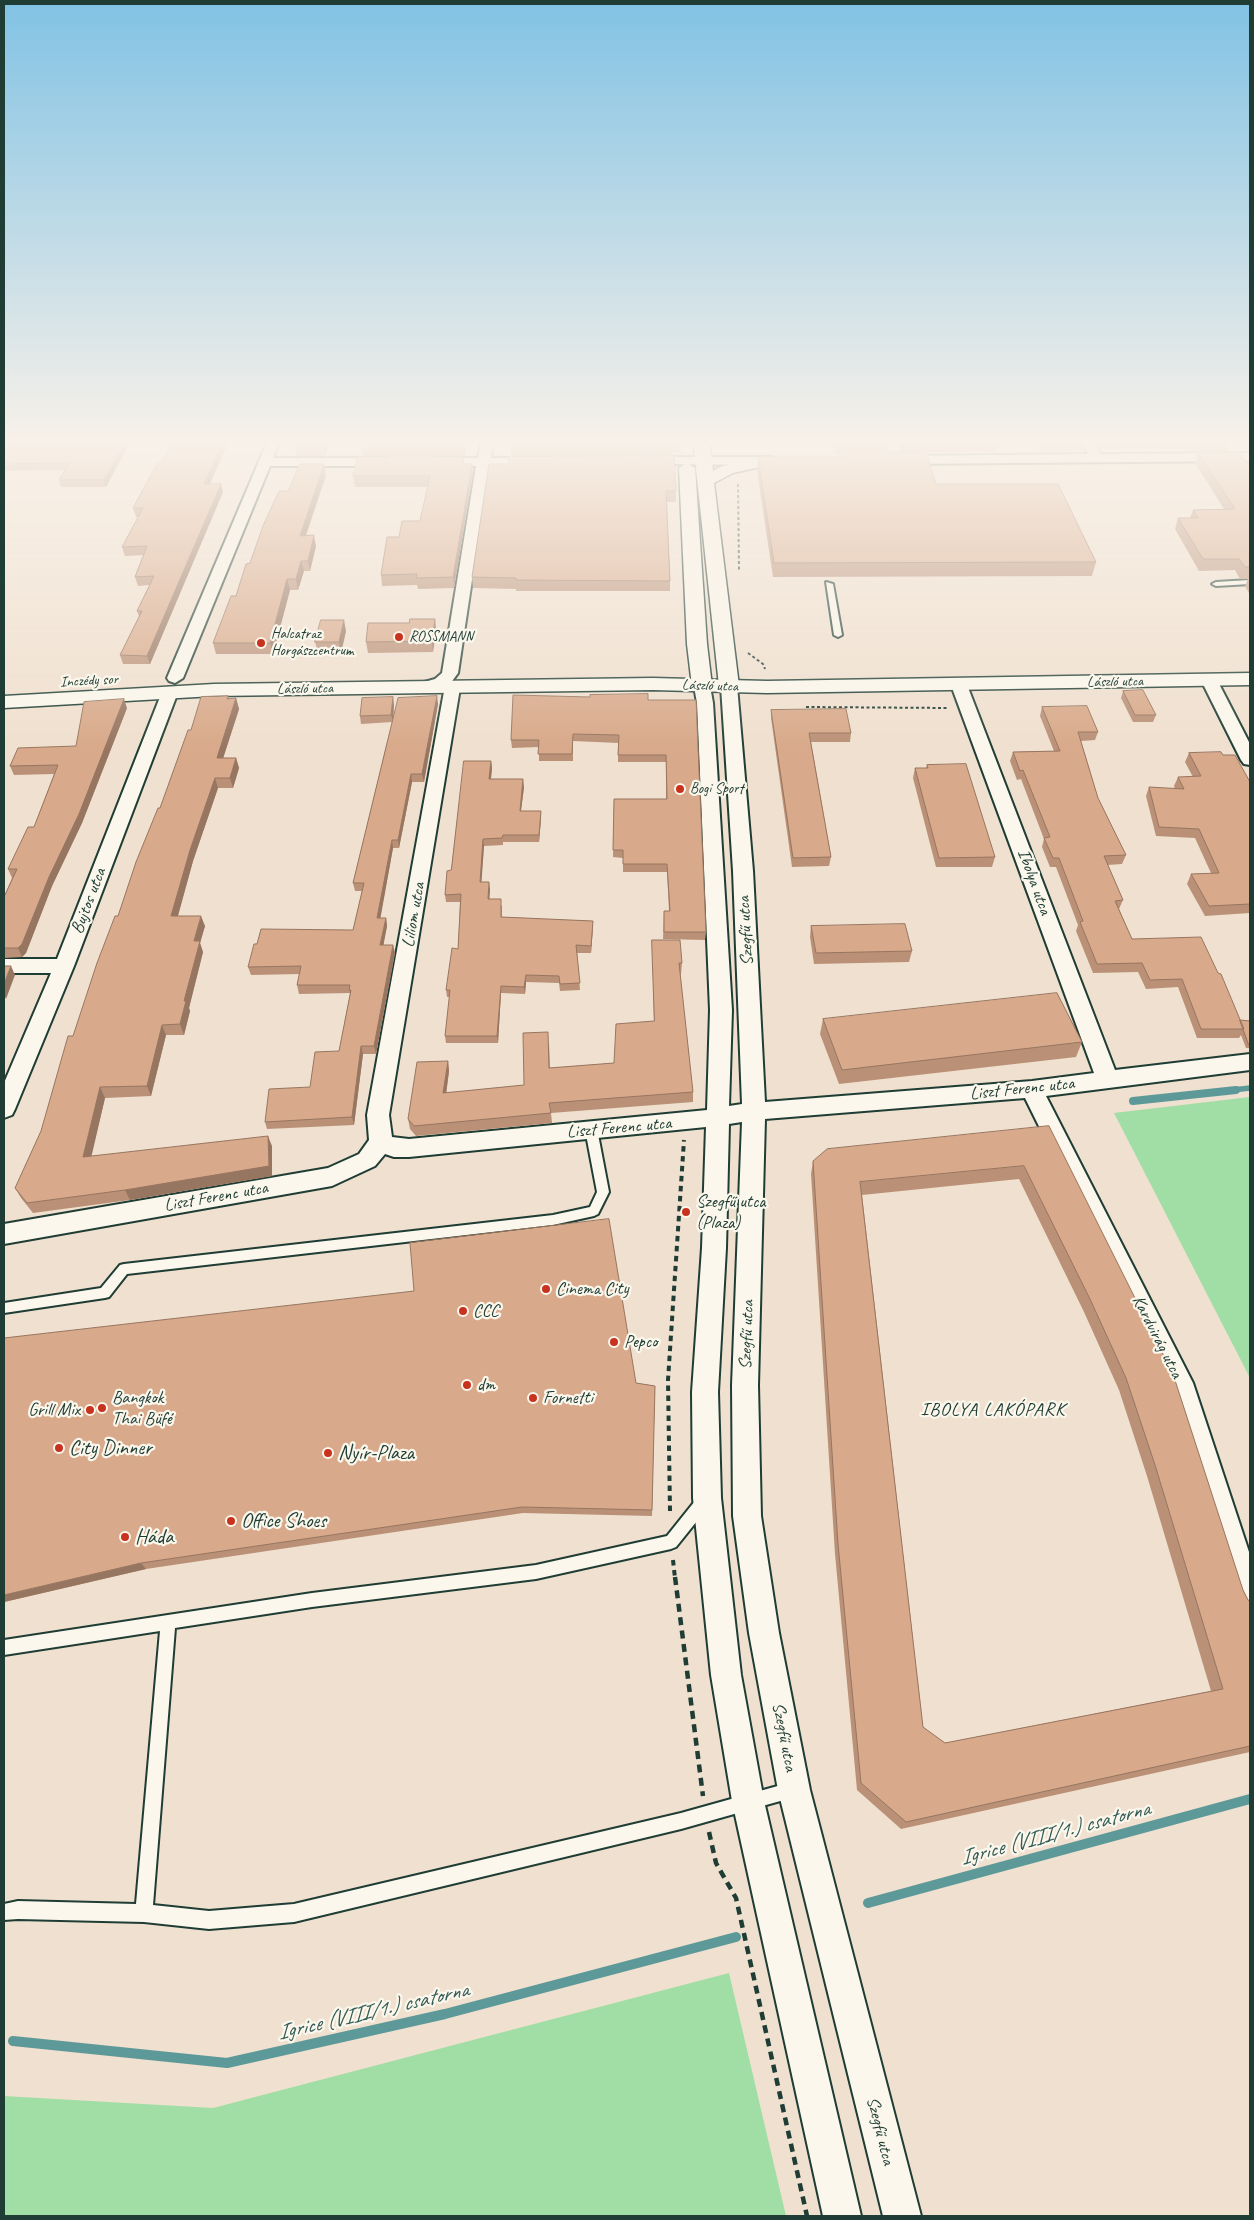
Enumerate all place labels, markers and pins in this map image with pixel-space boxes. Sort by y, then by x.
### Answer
place label: Halcatraz Horgászcentrum [271,625,353,660]
place label: ROSSMANN [409,628,473,646]
marker: ROSSMANN [393,631,405,643]
marker: Halcatraz Horgászcentrum [255,637,267,649]
place label: Bogi Sport [690,780,743,798]
marker: Bogi Sport [674,783,686,795]
place label: Szegfű utca (Plaza) [696,1191,765,1234]
marker: Szegfű utca (Plaza) [680,1206,692,1218]
place label: Cinema City [556,1278,629,1300]
marker: Cinema City [540,1283,552,1295]
place label: CCC [473,1300,499,1322]
marker: CCC [457,1305,469,1317]
place label: Pepco [624,1331,657,1353]
marker: Pepco [608,1336,620,1348]
place label: dm [477,1374,495,1396]
marker: dm [461,1379,473,1391]
place label: Bangkok Thai Büfé [112,1387,172,1430]
place label: Fornetti [543,1387,593,1409]
marker: Fornetti [527,1392,539,1404]
place label: Grill Mix [28,1399,80,1421]
marker: Bangkok Thai Büfé [96,1402,108,1414]
marker: Grill Mix [84,1404,96,1416]
place label: City Dinner [69,1435,152,1461]
place label: Nyír-Plaza [338,1440,414,1466]
marker: City Dinner [53,1442,65,1454]
marker: Nyír-Plaza [322,1447,334,1459]
place label: Office Shoes [241,1508,326,1534]
marker: Office Shoes [225,1515,237,1527]
place label: Háda [135,1524,173,1550]
marker: Háda [119,1531,131,1543]

